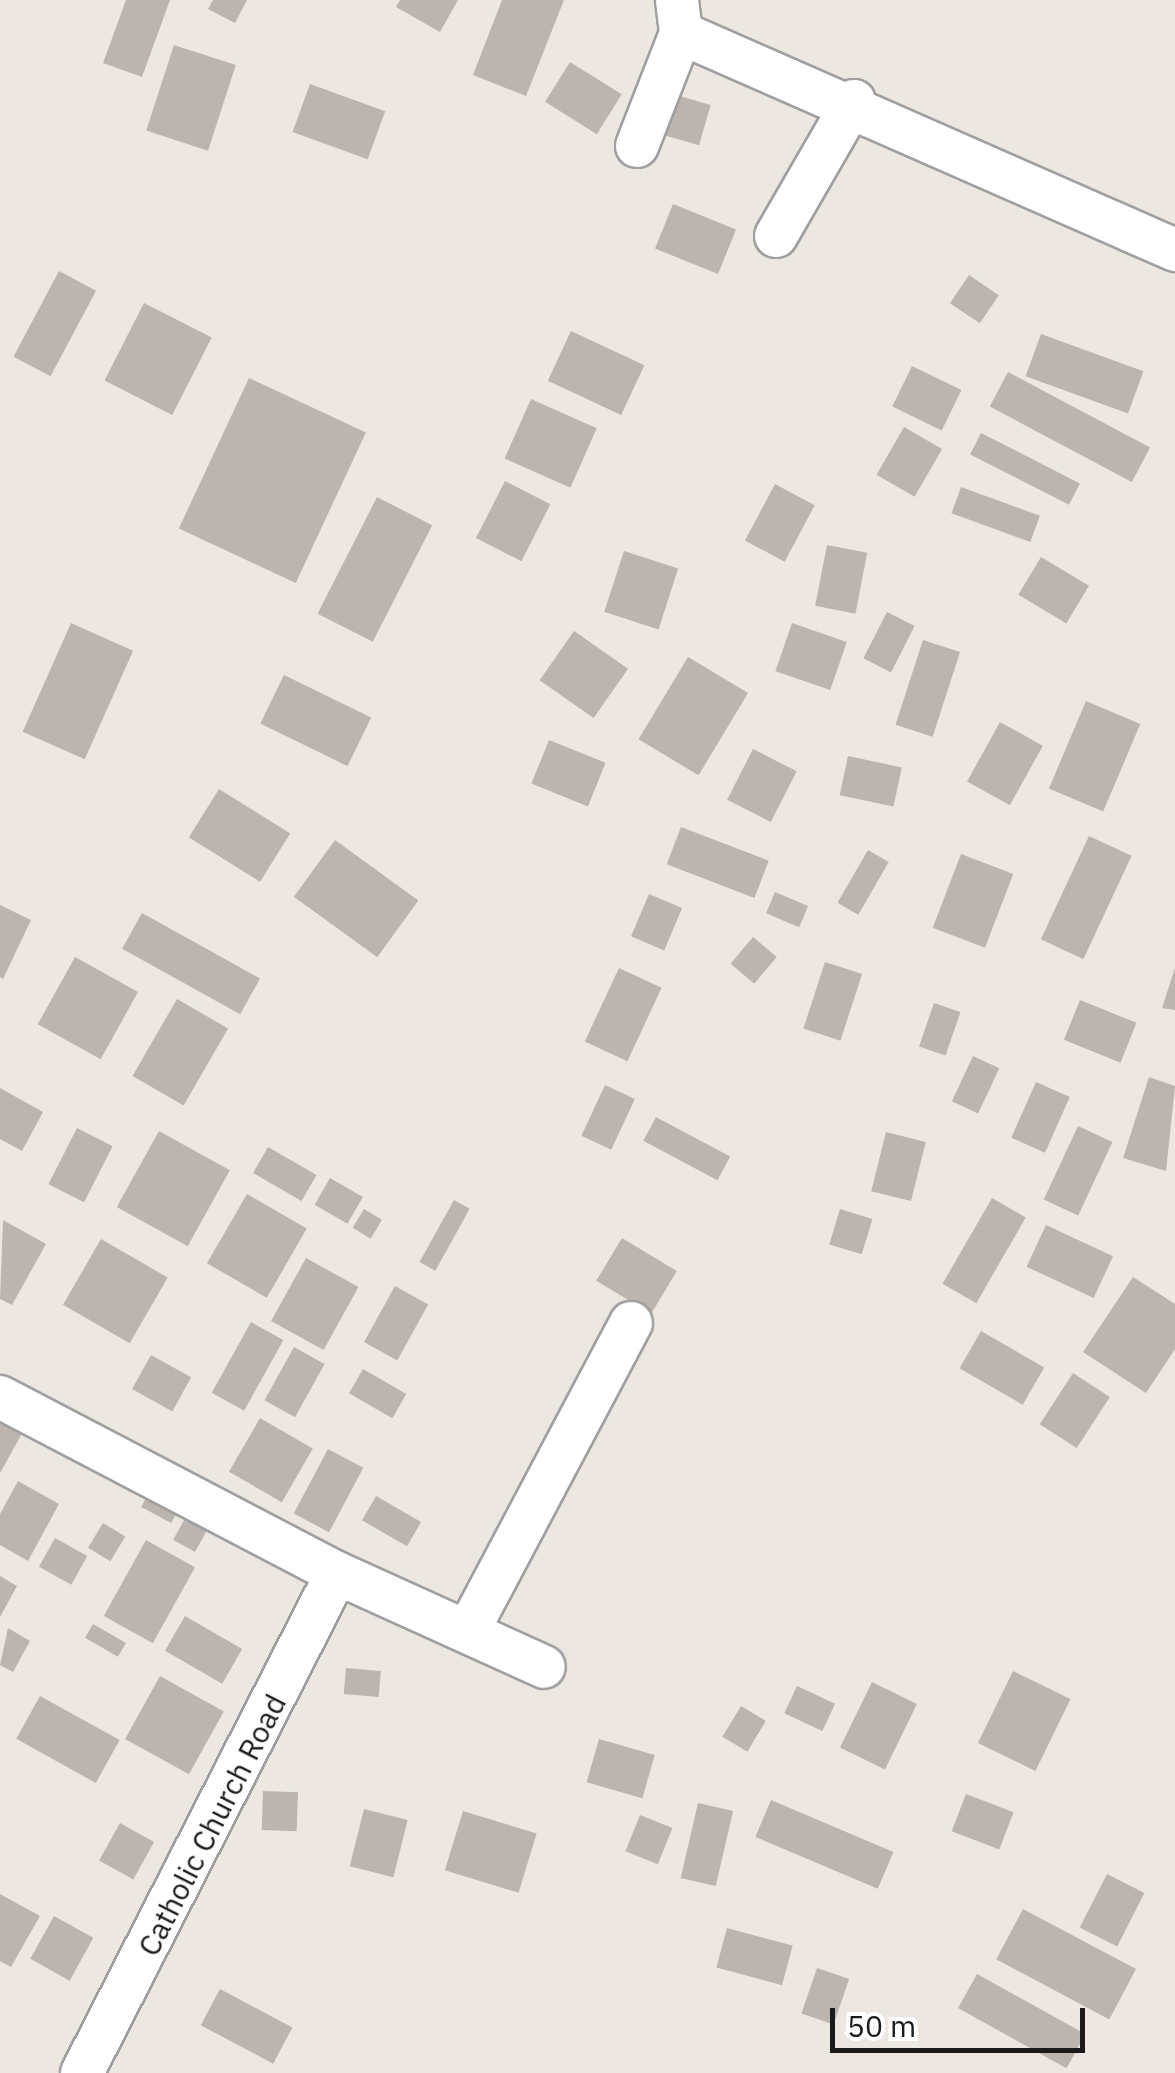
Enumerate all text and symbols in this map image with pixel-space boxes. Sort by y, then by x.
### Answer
street label: Catholic Church Road [130,1688,294,1962]
scale bar [835,1988,1090,2050]
text: 50 m [847,2006,916,2045]

